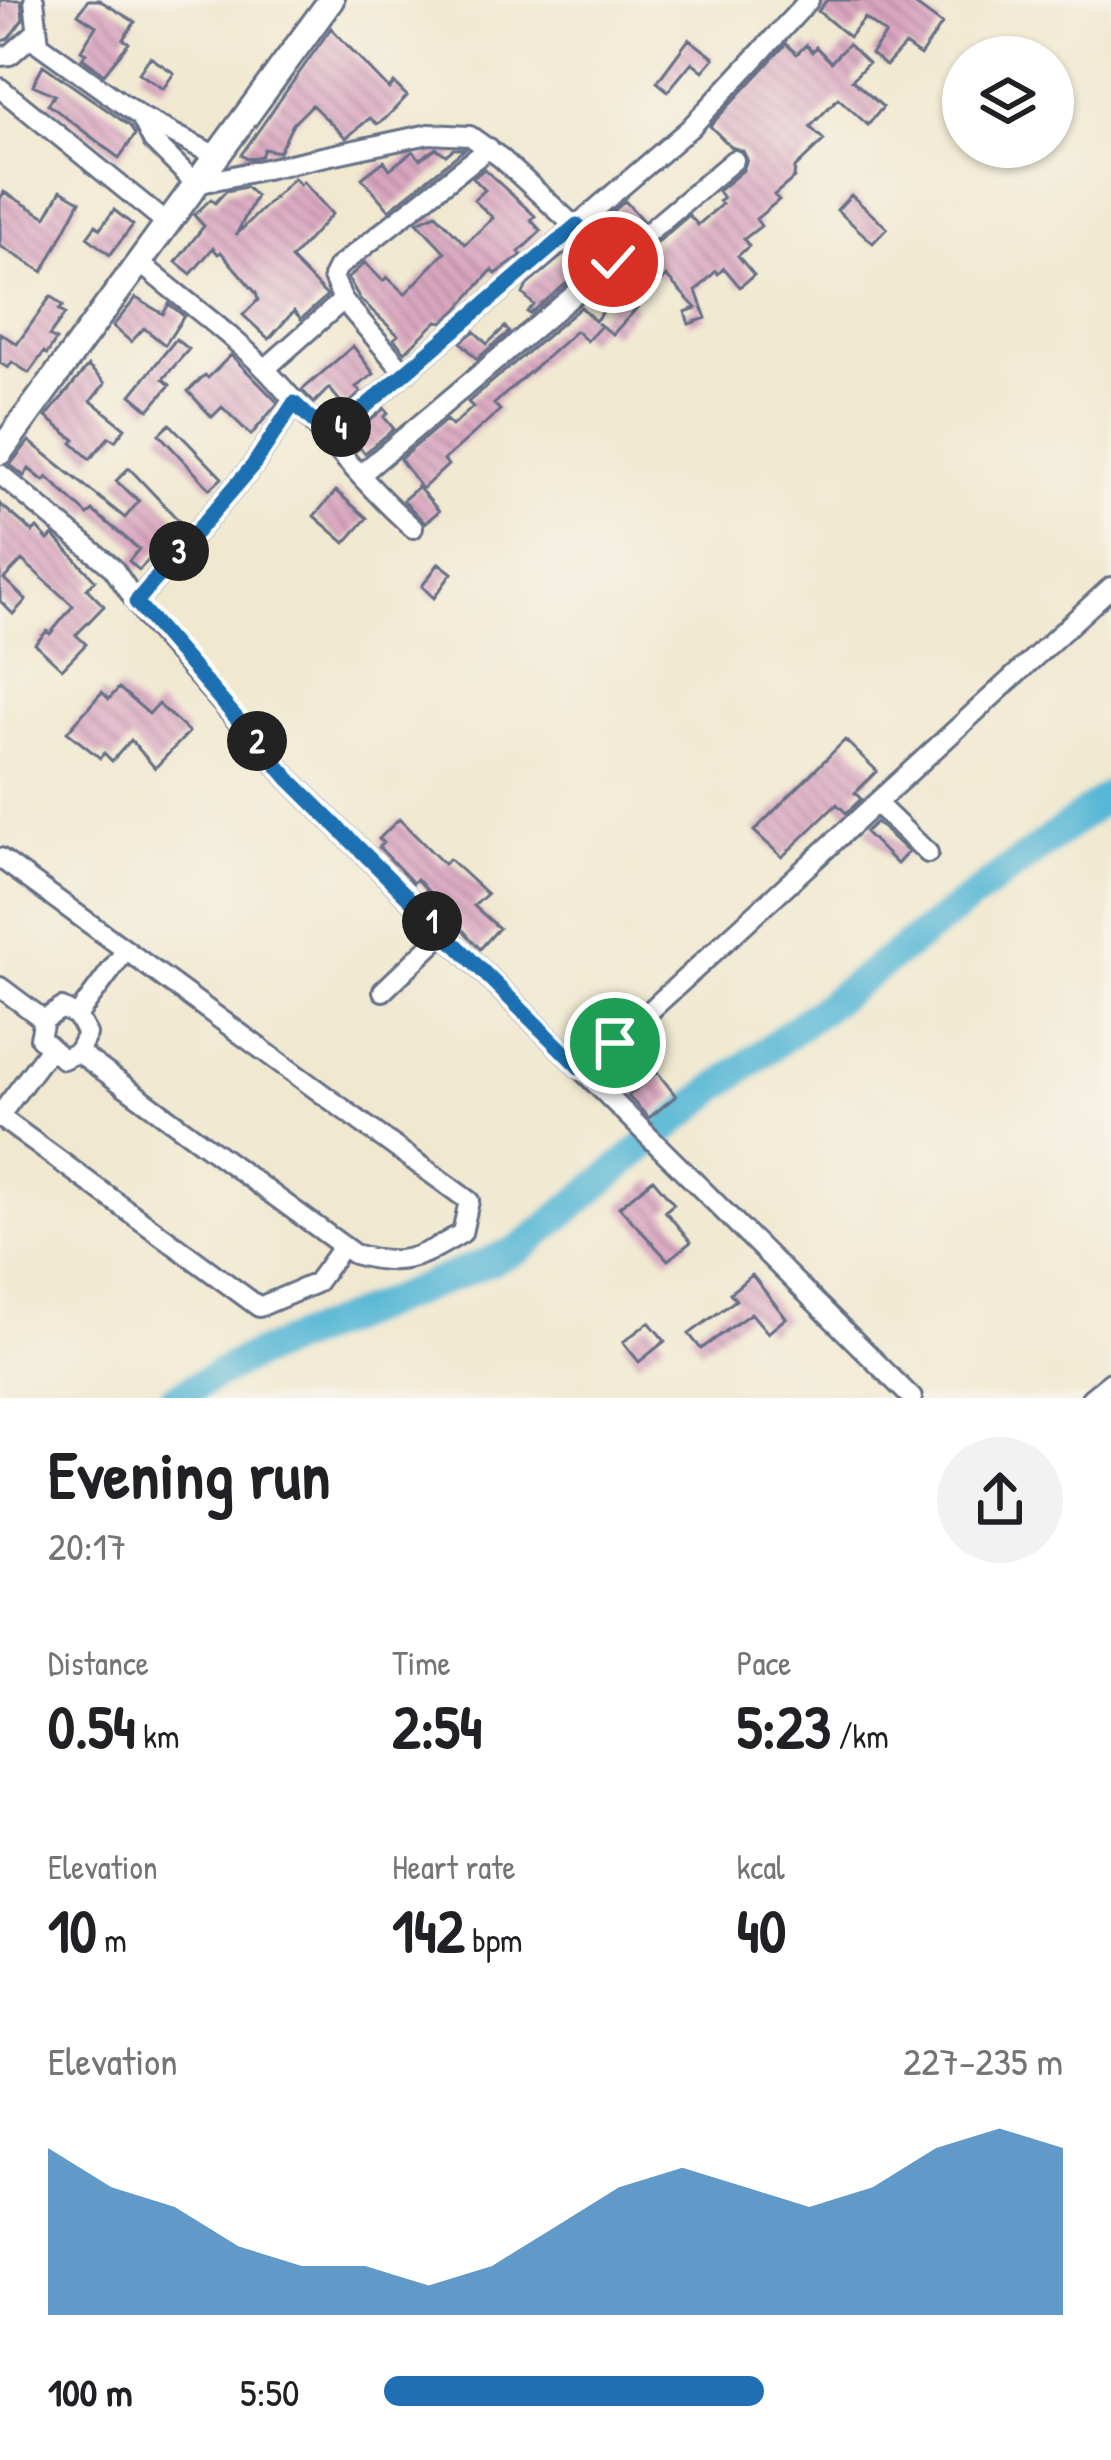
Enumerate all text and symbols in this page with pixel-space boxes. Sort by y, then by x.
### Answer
map controls [942,36,1074,168]
button: layers [942,36,1074,168]
pin [562,211,664,313]
icon: check [580,229,646,295]
pin: 4 [311,397,371,457]
text: 4 [335,405,347,449]
pin: 3 [149,521,209,581]
text: 3 [172,529,186,573]
pin: 2 [227,711,287,771]
text: 2 [249,719,265,763]
pin: 1 [402,891,462,951]
text: 1 [426,899,438,943]
pin [564,992,666,1094]
icon: arrive [582,1010,648,1076]
text: Evening run [48,1429,330,1519]
button: share [937,1437,1063,1563]
text: 20:17 [48,1519,126,1572]
text: Distance [48,1641,149,1685]
text: Time [392,1641,451,1685]
text: Pace [737,1641,791,1685]
text: 0.54 [48,1685,136,1767]
text: 2:54 [392,1685,482,1767]
text: 5:23 [737,1685,831,1767]
text: km [136,1714,179,1758]
text: /km [831,1714,889,1758]
text: Elevation [48,1845,158,1889]
text: Heart rate [392,1845,516,1889]
text: kcal [737,1845,785,1889]
text: 10 [48,1889,97,1971]
text: 142 [392,1889,465,1971]
text: 40 [737,1889,786,1971]
text: m [97,1918,127,1962]
text: bpm [465,1918,522,1962]
text: Elevation [48,2034,178,2087]
text: 227–235 m [903,2034,1063,2087]
text: 100 m [48,2365,133,2418]
text: 5:50 [240,2365,300,2418]

